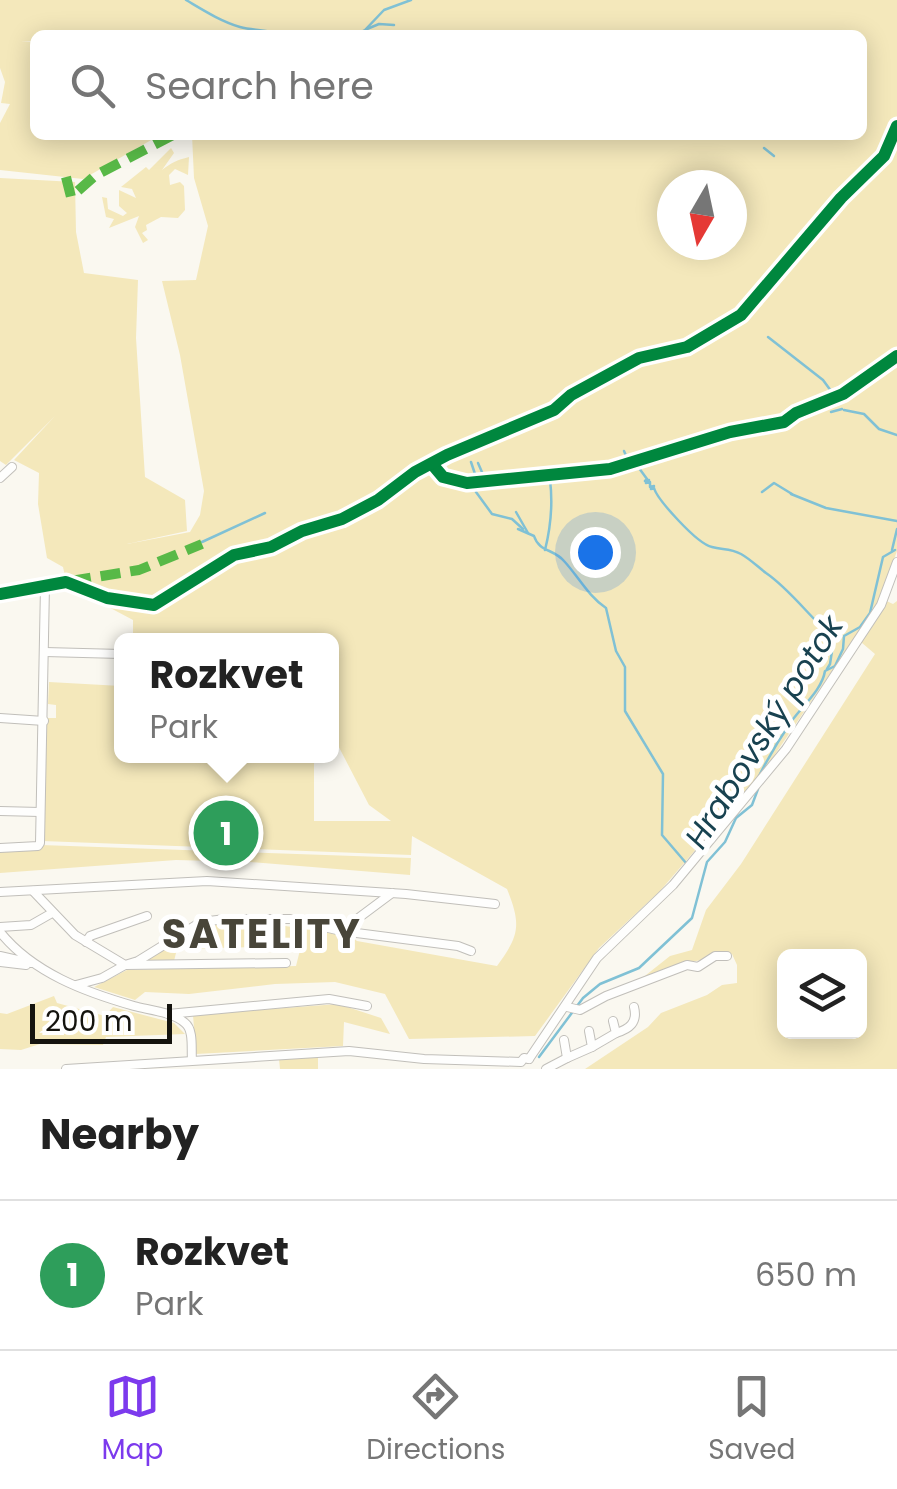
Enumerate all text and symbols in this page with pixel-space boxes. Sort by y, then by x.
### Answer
search box [30,30,867,140]
icon: search [65,58,120,113]
text: Search here [145,59,374,112]
north arrow [657,170,747,260]
your location [570,527,621,578]
water label: Hrabovský potok [674,605,854,857]
popup [114,633,339,763]
text: Rozkvet [150,648,303,701]
text: Park [150,704,218,749]
pin: 1 [194,796,258,870]
district label: SATELITY [162,906,362,962]
map controls [777,949,867,1039]
button: layers [777,949,867,1039]
scale bar [30,999,172,1044]
text: 200 m [45,1002,133,1041]
text: Nearby [40,1105,199,1164]
text: Rozkvet [135,1225,289,1278]
text: 1 [66,1252,79,1297]
text: 650 m [755,1252,857,1297]
text: Park [135,1281,204,1326]
tab: Map [101,1369,163,1471]
tab: Directions [366,1369,505,1471]
tab: Saved [708,1369,796,1471]

